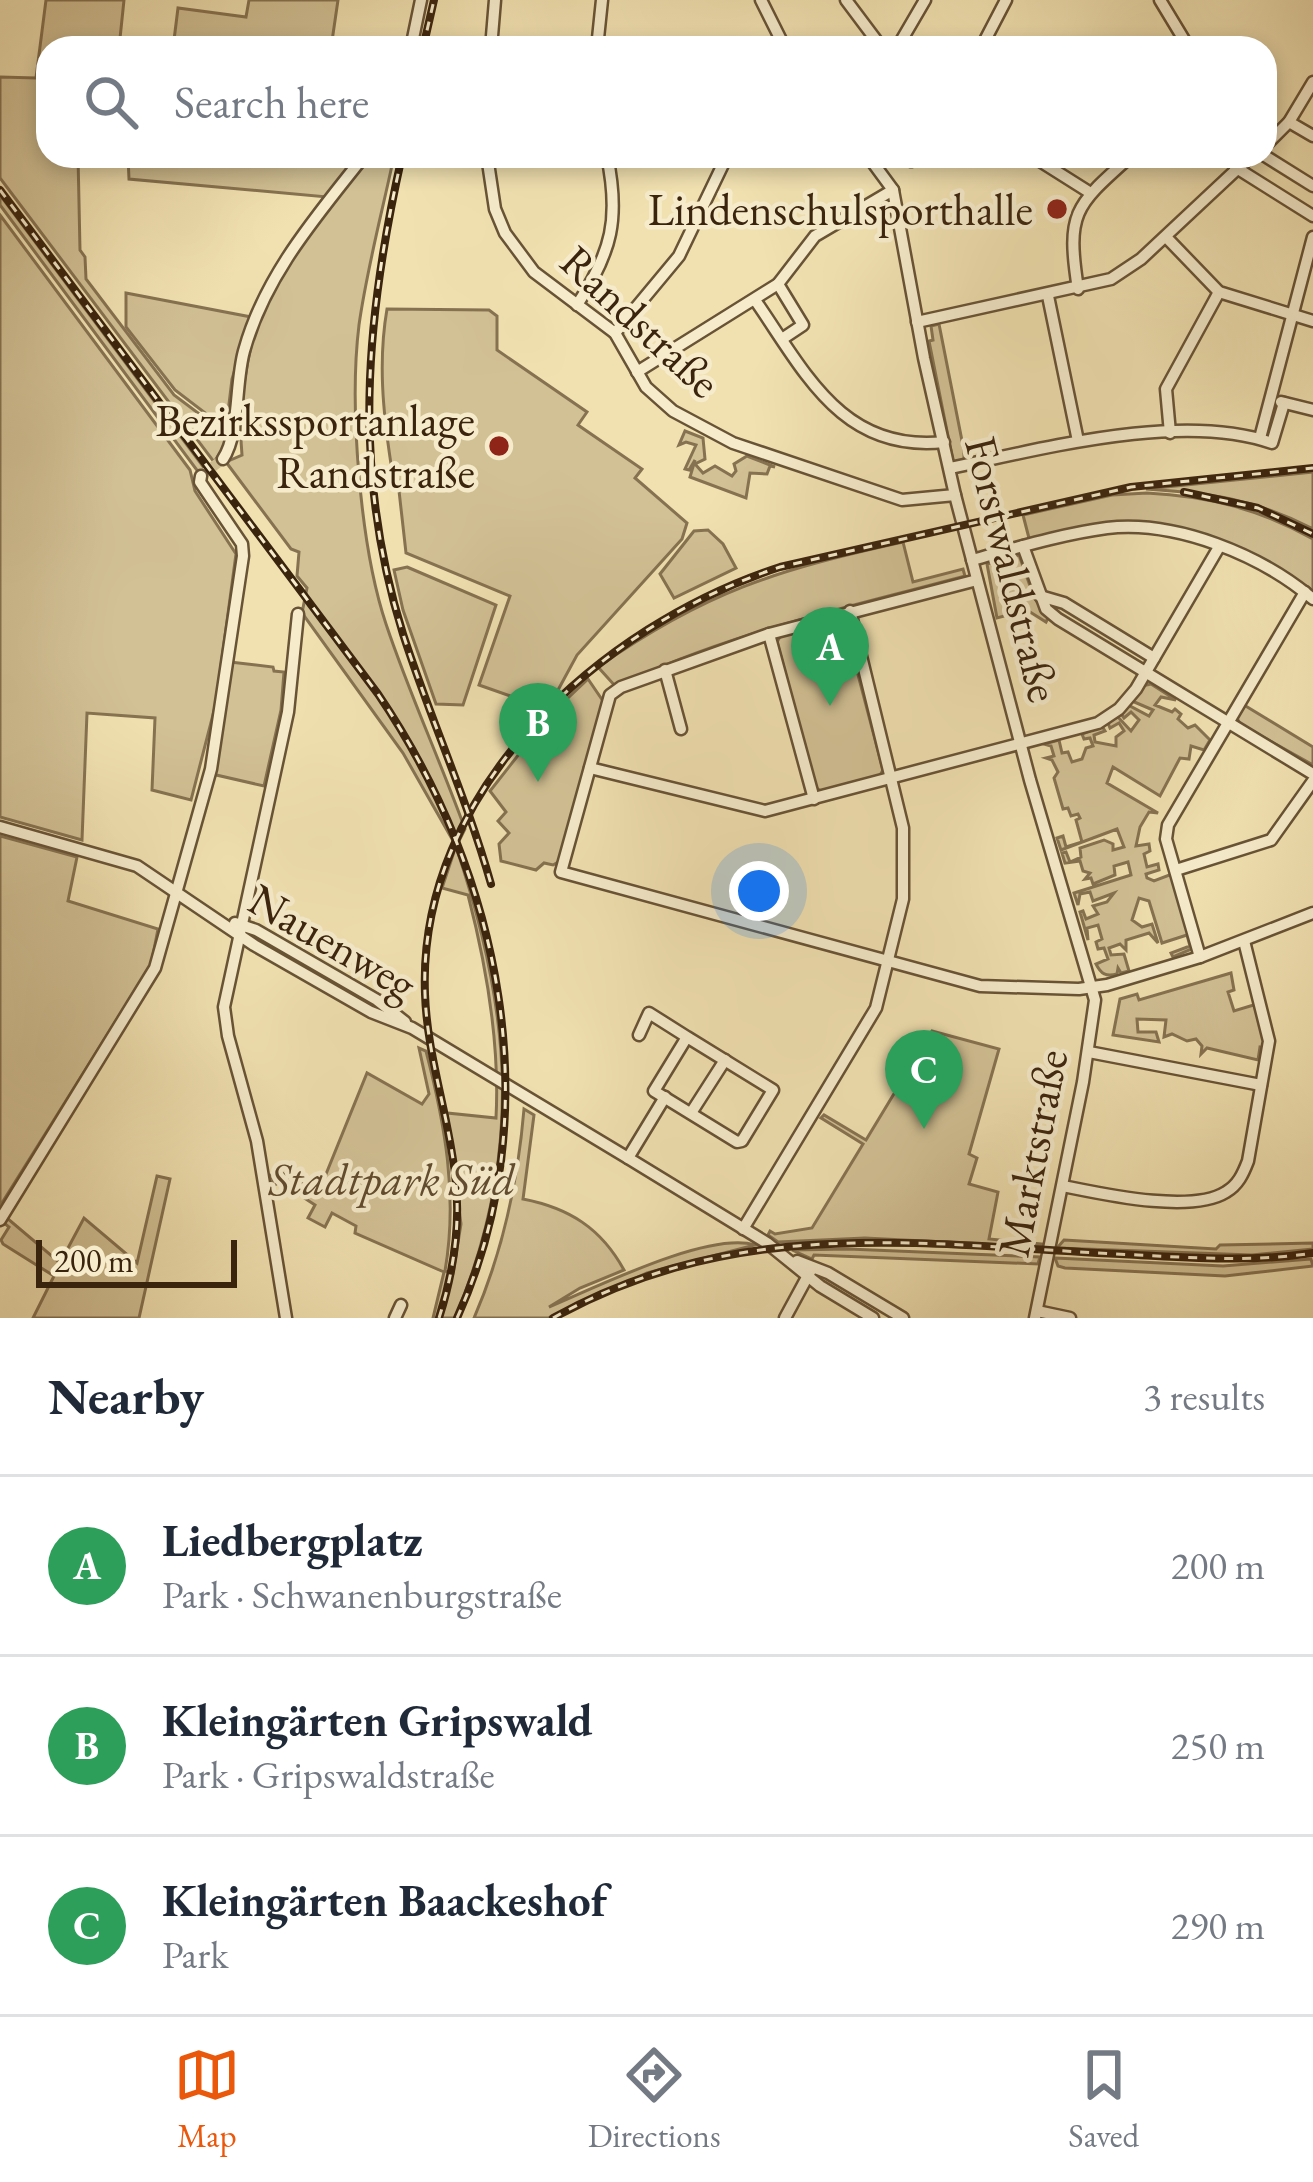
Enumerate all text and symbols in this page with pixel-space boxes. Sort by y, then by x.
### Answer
search box [36,36,1277,168]
icon: search [78,69,144,135]
text: Search here [174,73,369,131]
place label: Lindenschulsporthalle [648,180,1033,238]
marker: Lindenschulsporthalle [1044,196,1070,222]
street label: Randstraße [549,232,733,410]
place label: Bezirkssportanlage Randstraße [155,391,475,501]
street label: Forstwaldstraße [952,430,1074,708]
marker: Bezirkssportanlage Randstraße [486,433,512,459]
pin: A [791,607,869,706]
pin: B [499,683,577,782]
your location [729,861,789,921]
street label: Nauenweg [239,870,428,1012]
pin: C [885,1030,963,1129]
street label: Marktstraße [984,1045,1080,1261]
park label: Stadtpark Süd [268,1150,516,1208]
scale bar [36,1234,237,1287]
text: 200 m [54,1239,134,1282]
text: Nearby [48,1363,204,1429]
text: 3 results [1143,1371,1265,1422]
text: Liedbergplatz [162,1511,423,1569]
text: A [73,1540,101,1591]
text: 200 m [1171,1540,1265,1591]
text: Park · Schwanenburgstraße [162,1569,562,1620]
text: Kleingärten Gripswald [162,1691,593,1749]
text: B [75,1720,99,1771]
text: 250 m [1171,1720,1265,1771]
text: Park · Gripswaldstraße [162,1749,495,1800]
text: Kleingärten Baackeshof [162,1871,607,1929]
text: C [73,1900,101,1951]
text: 290 m [1171,1900,1265,1951]
text: Park [162,1929,228,1980]
tab: Map [174,2042,240,2157]
tab: Directions [588,2042,721,2157]
tab: Saved [1068,2042,1139,2157]

